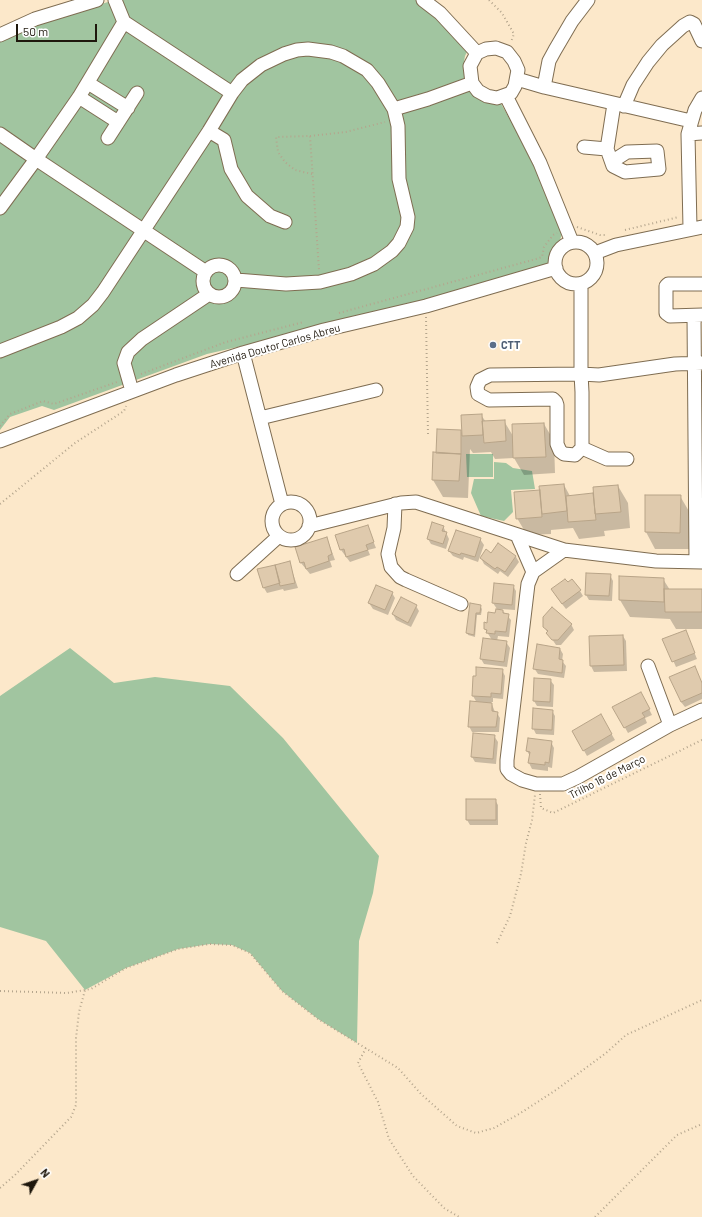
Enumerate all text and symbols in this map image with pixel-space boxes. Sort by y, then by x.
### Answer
scale bar [18,16,99,42]
text: 50 m [23,24,48,38]
street label: Avenida Doutor Carlos Abreu [208,321,342,371]
place label: CTT [501,338,520,352]
marker: CTT [488,340,498,350]
street label: Trilho 16 de Março [567,752,647,802]
north arrow [16,1161,56,1201]
text: N [38,1166,53,1180]

